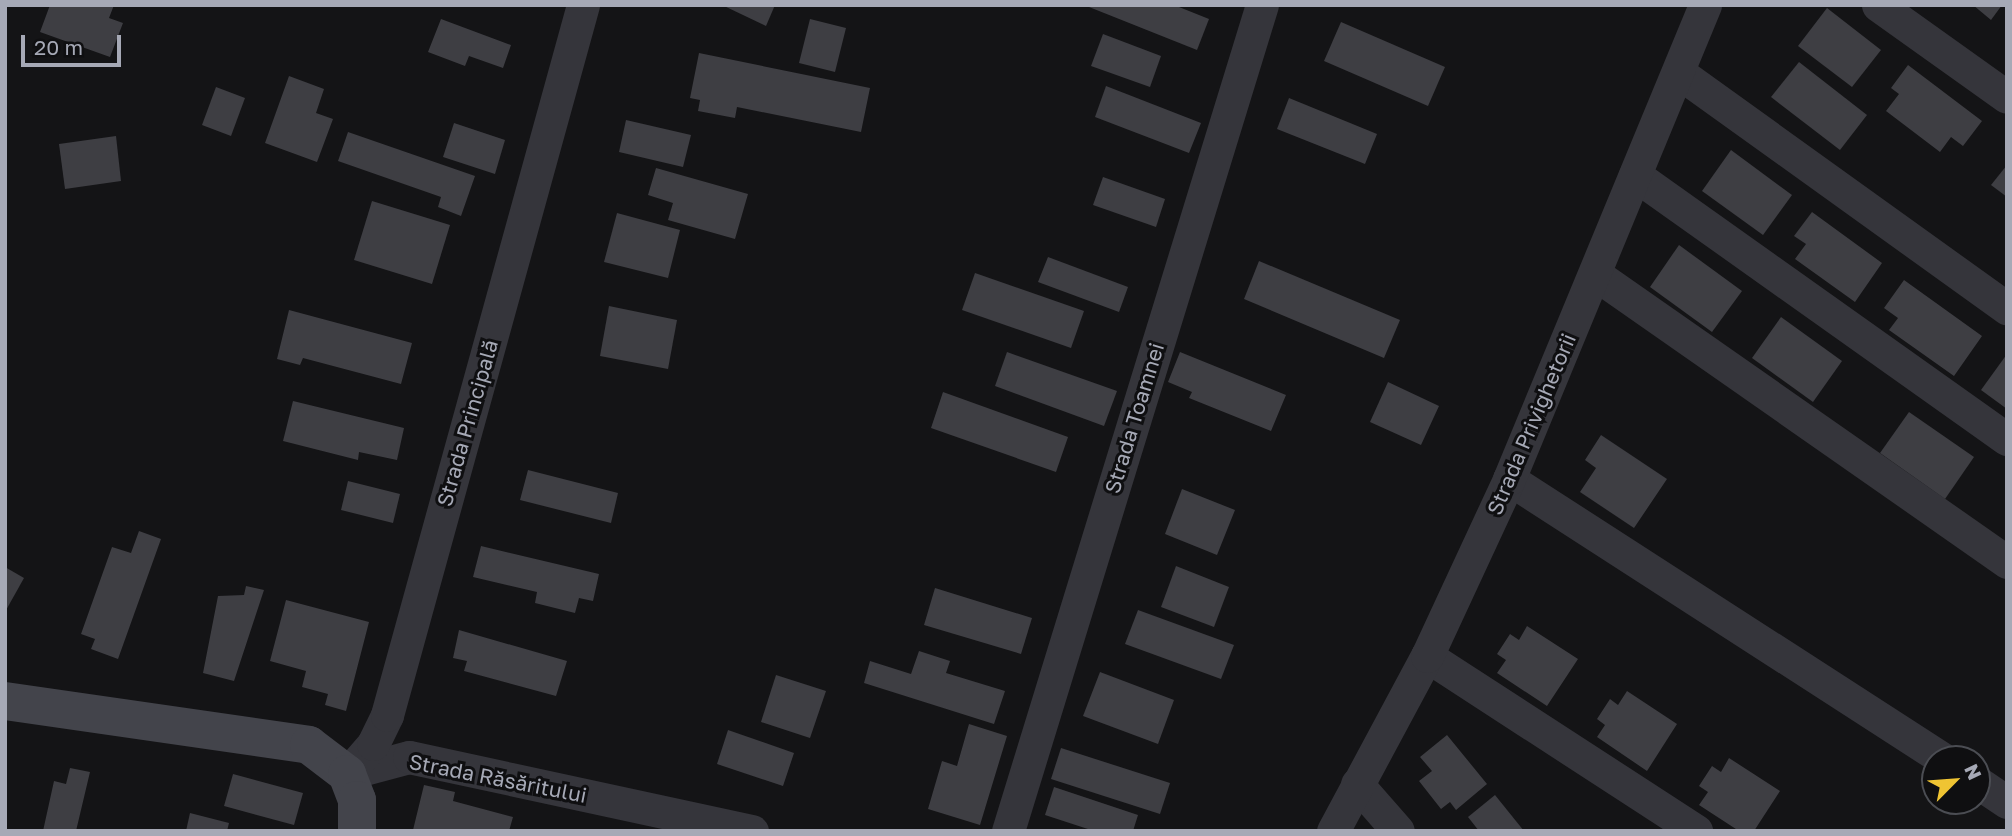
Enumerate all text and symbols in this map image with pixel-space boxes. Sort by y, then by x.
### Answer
scale bar [24,21,124,65]
text: 20 m [34,34,83,60]
street label: Strada Privighetorii [1481,329,1581,519]
street label: Strada Principală [431,337,503,509]
street label: Strada Toamnei [1099,340,1169,496]
north arrow [1921,745,1991,815]
street label: Strada Răsăritului [407,748,589,808]
text: N [1960,760,1987,783]

